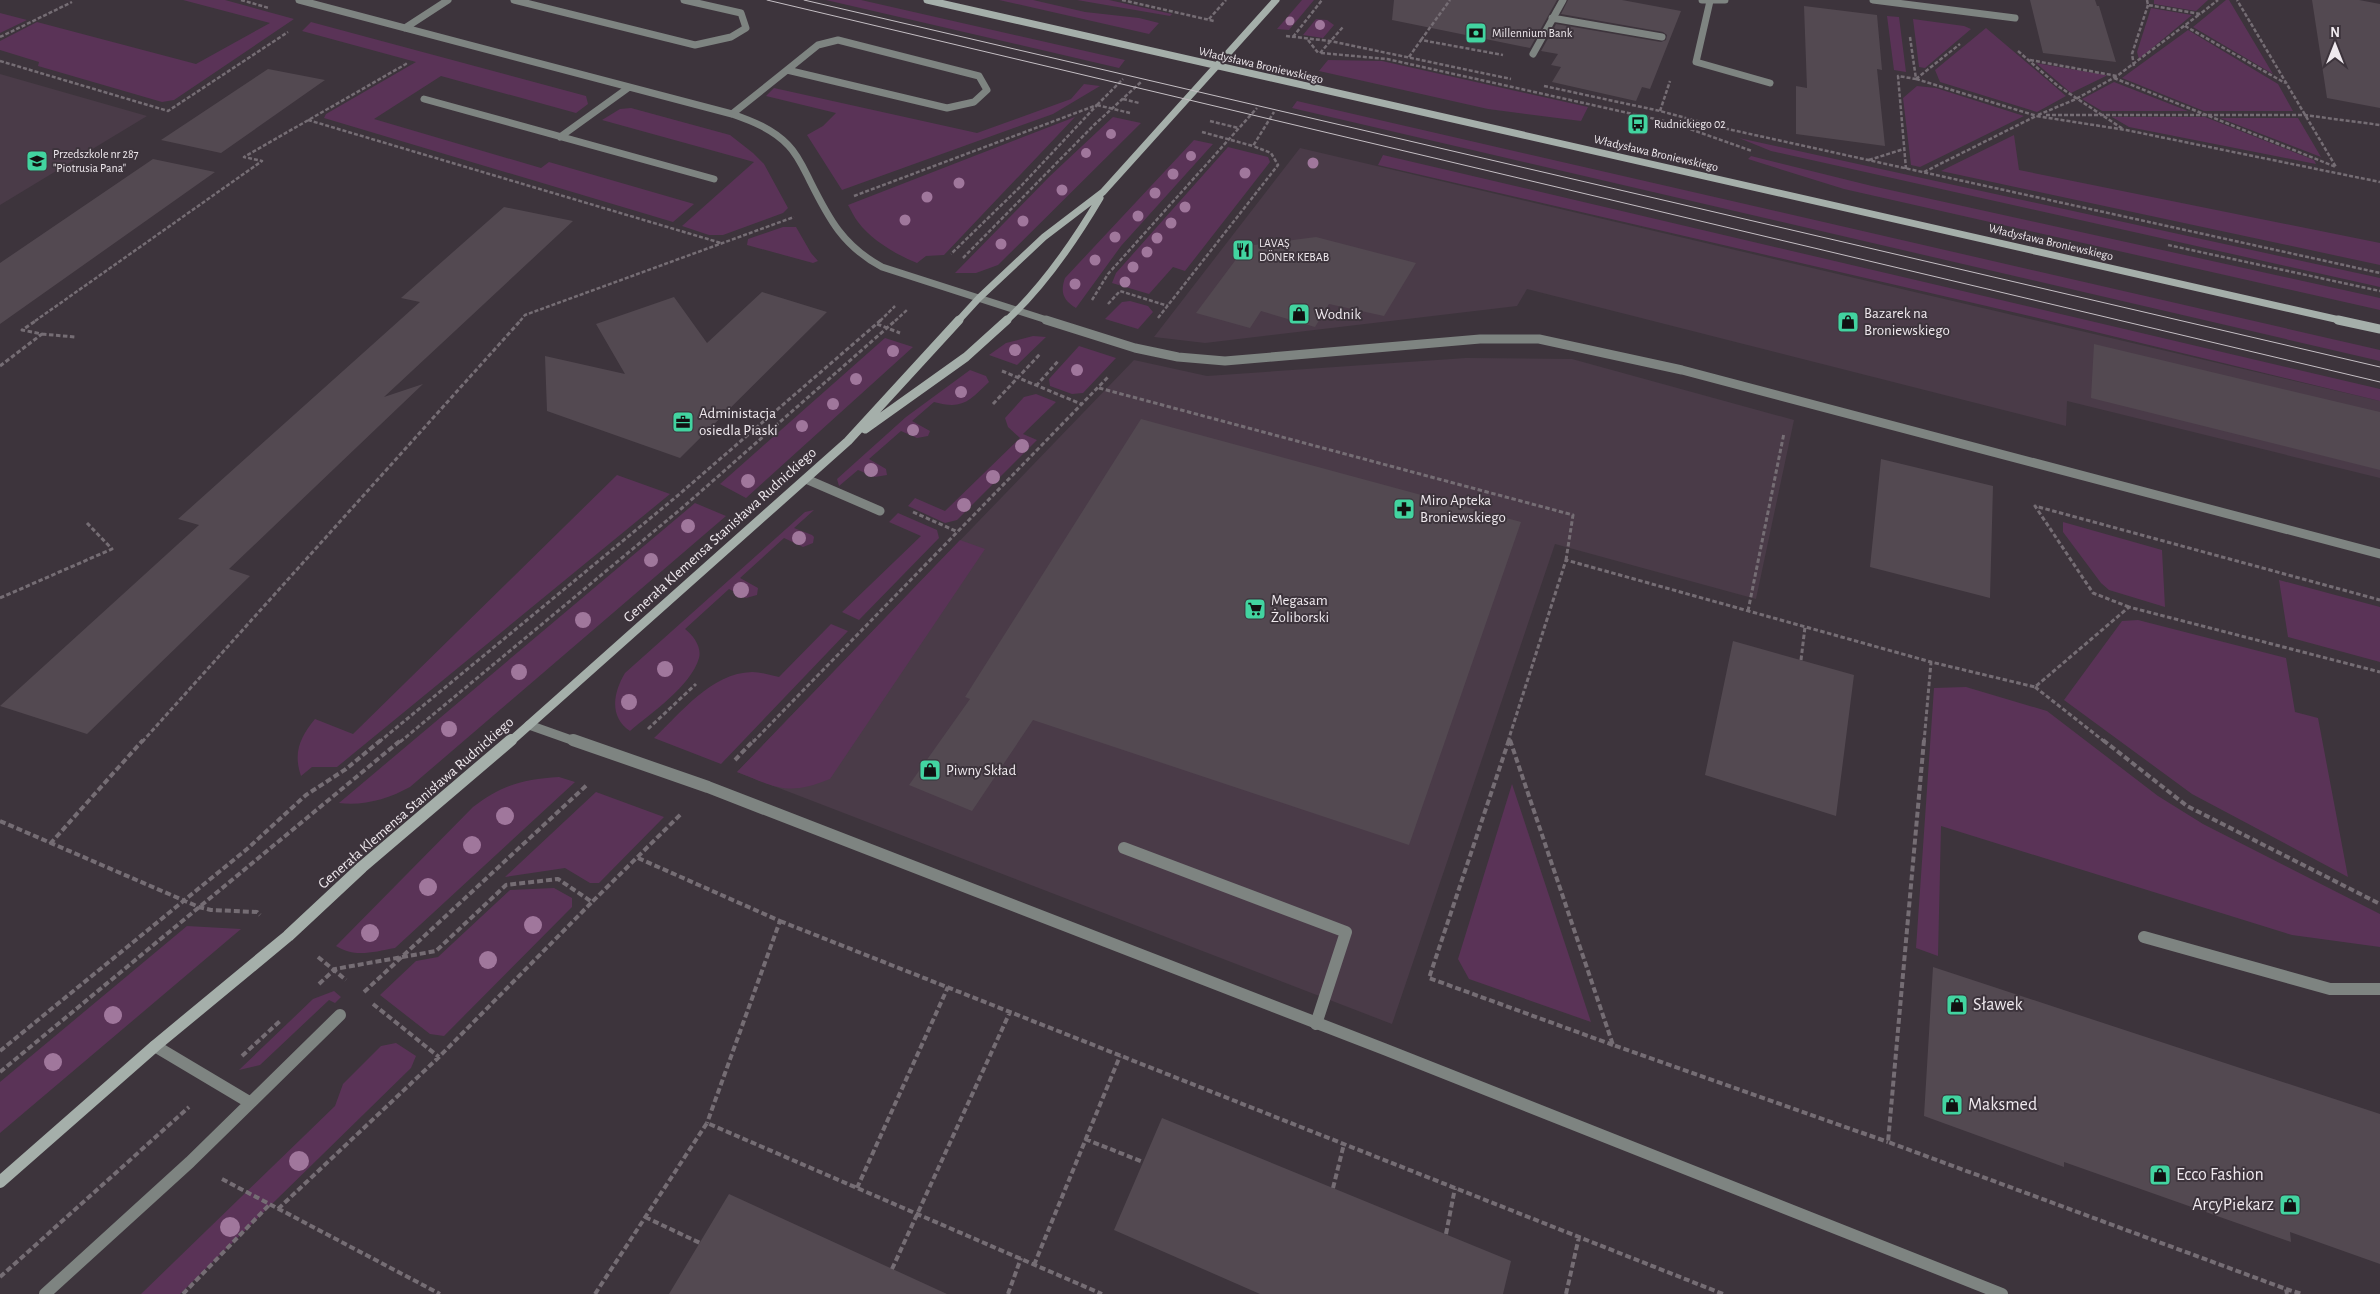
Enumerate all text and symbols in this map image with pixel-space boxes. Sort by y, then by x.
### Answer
north arrow [2310,20,2360,70]
bank icon: Millennium Bank [1464,21,1488,45]
text: N [2330,26,2340,40]
place label: Millennium Bank [1492,27,1573,39]
street label: Władysława Broniewskiego [1197,45,1325,86]
bus stop icon: Rudnickiego 02 [1626,112,1650,136]
place label: Rudnickiego 02 [1654,118,1726,130]
street label: Władysława Broniewskiego [1592,133,1720,174]
place label: Przedszkole nr 287 "Piotrusia Pana" [53,148,139,174]
school or university icon: Przedszkole nr 287 "Piotrusia Pana" [25,149,49,173]
street label: Władysława Broniewskiego [1987,222,2115,263]
place label: LAVAŞ DÖNER KEBAB [1259,237,1329,263]
restaurant icon: LAVAŞ DÖNER KEBAB [1231,238,1255,262]
shop icon: Wodnik [1287,302,1311,326]
place label: Bazarek na Broniewskiego [1864,306,1950,338]
place label: Wodnik [1315,307,1361,322]
shop icon: Bazarek na Broniewskiego [1836,310,1860,334]
place label: Administacja osiedla Piaski [699,406,778,438]
office icon: Administacja osiedla Piaski [671,410,695,434]
street label: Generała Klemensa Stanisława Rudnickiego [621,445,819,625]
place label: Miro Apteka Broniewskiego [1420,493,1506,525]
pharmacy icon: Miro Apteka Broniewskiego [1392,497,1416,521]
place label: Megasam Żoliborski [1271,593,1329,625]
supermarket icon: Megasam Żoliborski [1243,597,1267,621]
street label: Generała Klemensa Stanisława Rudnickiego [315,714,517,892]
shop icon: Piwny Skład [918,758,942,782]
place label: Piwny Skład [946,763,1016,778]
shop icon: Sławek [1945,993,1969,1017]
place label: Sławek [1973,996,2023,1014]
shop icon: Maksmed [1940,1093,1964,1117]
place label: Maksmed [1968,1096,2037,1114]
shop icon: Ecco Fashion [2148,1163,2172,1187]
place label: Ecco Fashion [2176,1166,2264,1184]
shop icon: ArcyPiekarz [2278,1193,2302,1217]
place label: ArcyPiekarz [2192,1196,2274,1214]

